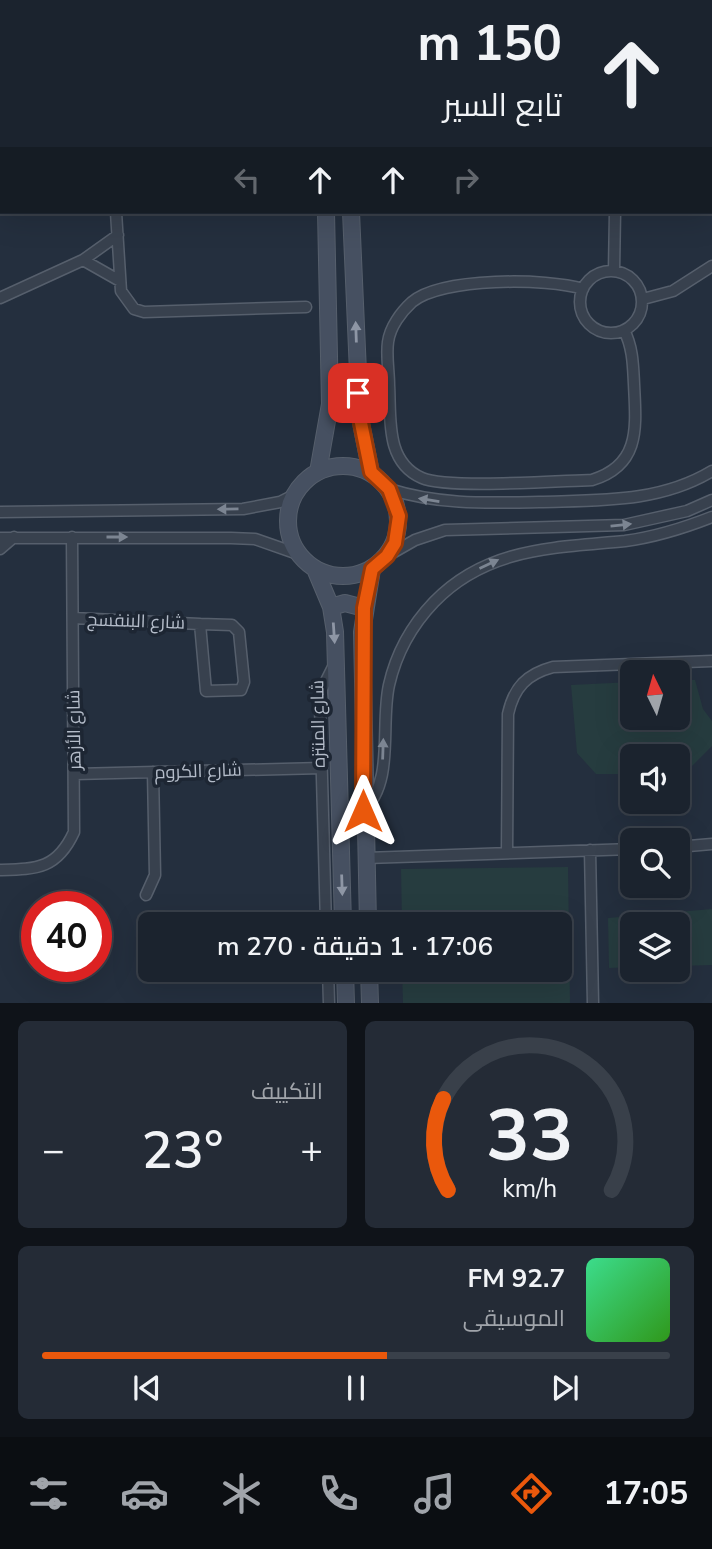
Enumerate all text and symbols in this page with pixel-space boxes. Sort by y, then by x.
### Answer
text: 150 m [418,10,562,77]
icon: ahead [586,28,677,119]
text: تابع السير [443,84,562,127]
icon: left [228,161,266,199]
icon: ahead [301,161,339,199]
icon: ahead [374,161,412,199]
icon: right [447,161,485,199]
one-way arrow [350,321,361,343]
pin [328,363,388,423]
icon: arrive [339,374,377,412]
one-way arrow [418,494,440,505]
one-way arrow [217,504,239,515]
one-way arrow [610,519,632,530]
one-way arrow [106,531,128,543]
one-way arrow [479,558,499,570]
street label: شارع البنفسج [87,607,185,635]
one-way arrow [329,622,340,644]
north arrow [620,660,690,730]
map controls [620,660,690,982]
street label: شارع المنتزه [305,680,331,768]
street label: شارع الأزهر [61,690,87,771]
one-way arrow [377,738,388,760]
button: sound [620,744,690,814]
street label: شارع الكروم [154,757,242,785]
position arrow [326,774,400,848]
button: search [620,828,690,898]
one-way arrow [336,874,347,896]
speed limit sign: 40 [21,891,112,982]
button: layers [620,912,690,982]
text: 17:06 · 1 دقيقة · 270 m [217,929,493,964]
text: التكييف [251,1076,323,1107]
text: 33 [486,1087,573,1187]
text: 23° [142,1115,223,1186]
text: − [42,1125,65,1176]
text: + [300,1125,323,1176]
text: km/h [502,1172,557,1206]
text: 92.7 FM [468,1261,565,1296]
text: الموسيقى [463,1303,565,1334]
icon: previous [128,1369,166,1407]
icon: pause [337,1369,375,1407]
icon: next [546,1369,584,1407]
icon: filters [24,1469,73,1518]
icon: car [120,1469,169,1518]
icon: climate [217,1469,266,1518]
icon: phone [314,1469,363,1518]
icon: music [410,1469,459,1518]
icon: directions [507,1469,556,1518]
text: 17:05 [603,1472,688,1515]

